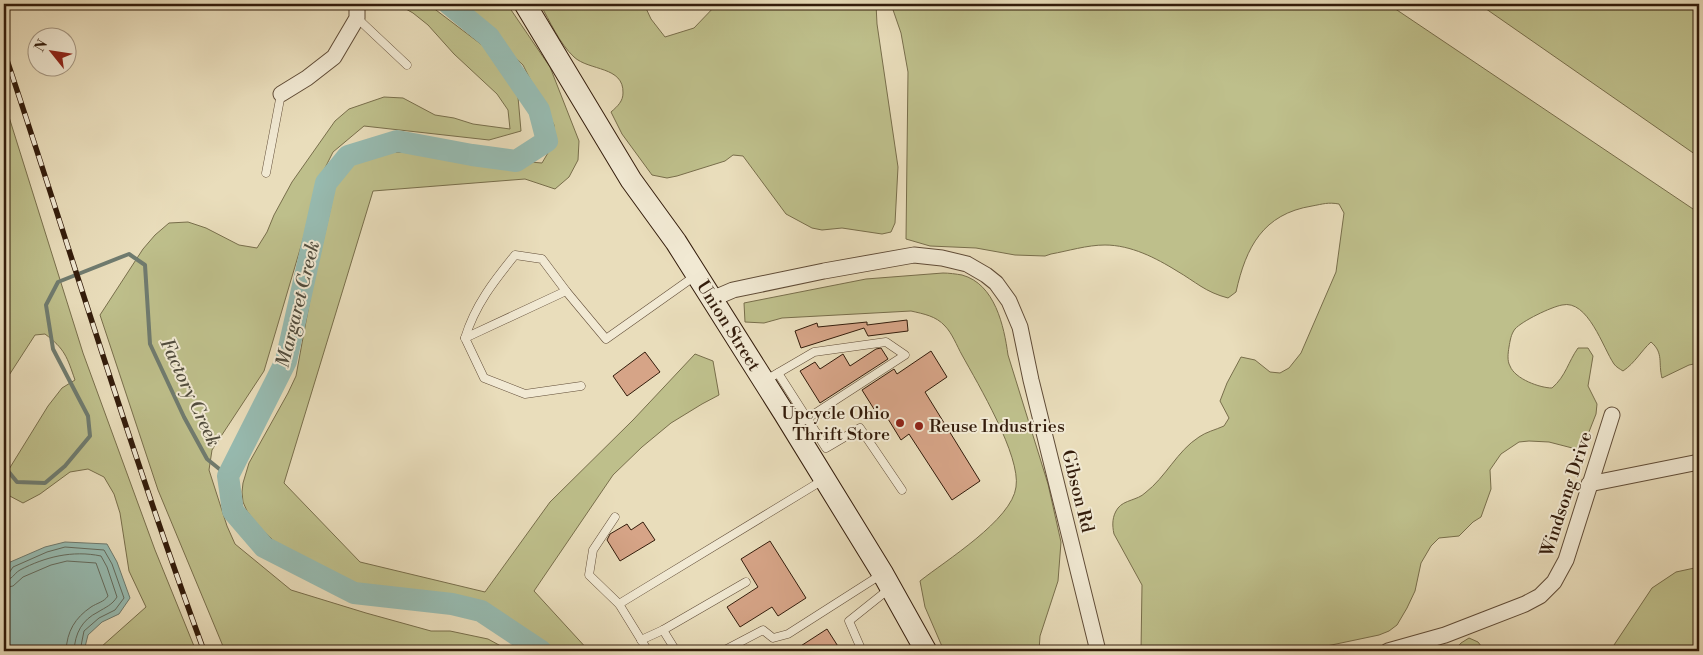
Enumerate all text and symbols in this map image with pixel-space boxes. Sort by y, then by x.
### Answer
north arrow [28,28,78,78]
text: N [31,37,52,55]
water label: Margaret Creek [271,238,325,370]
street label: Union Street [691,276,766,376]
water label: Factory Creek [155,334,226,451]
place label: Upcycle Ohio Thrift Store [781,402,890,446]
place label: Reuse Industries [929,415,1065,438]
marker: Upcycle Ohio Thrift Store [894,417,906,429]
marker: Reuse Industries [913,420,925,432]
street label: Windsong Drive [1535,429,1598,561]
street label: Gibson Rd [1056,447,1099,536]

